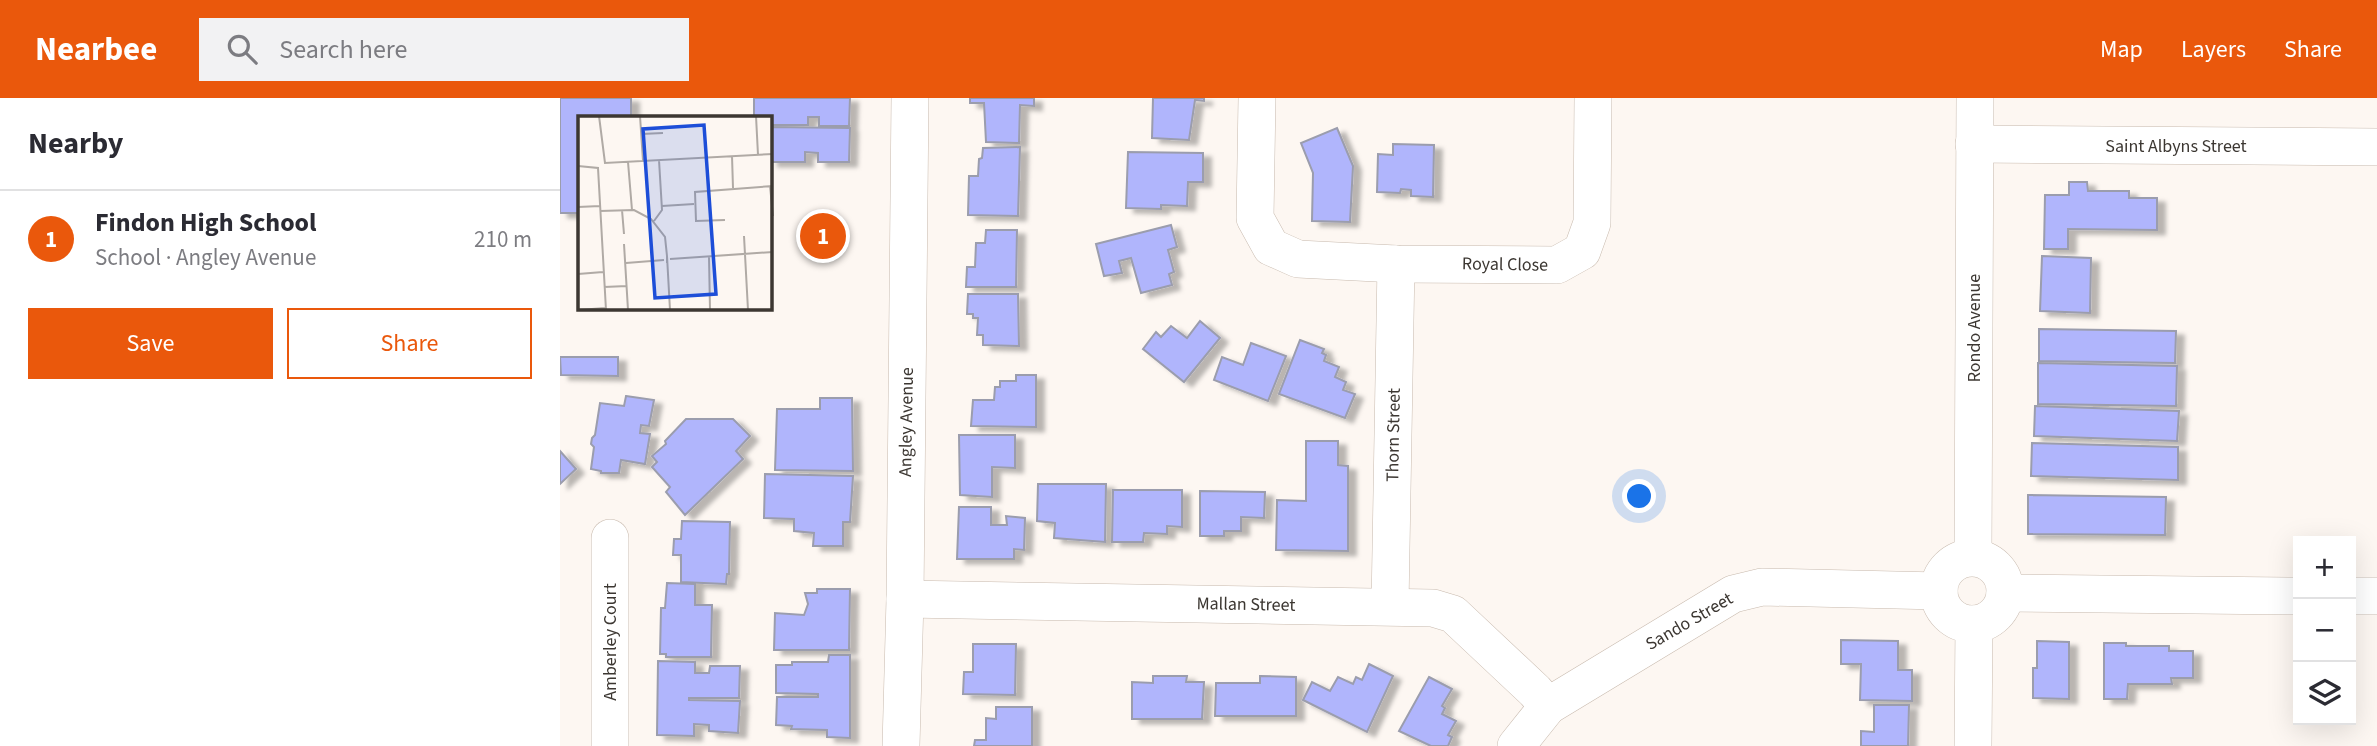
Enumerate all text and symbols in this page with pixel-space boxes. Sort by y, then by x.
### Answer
search box [199,18,689,81]
text: Nearbee [35,26,157,73]
icon: search [223,30,261,68]
text: Search here [279,31,407,68]
text: Map [2100,32,2143,67]
text: Layers [2181,32,2246,67]
text: Share [2284,32,2342,67]
inset map [578,116,772,310]
text: Nearby [28,122,123,165]
street label: Saint Albyns Street [2105,134,2247,159]
text: Findon High School [95,204,316,241]
pin: 1 [800,210,846,262]
text: 1 [45,223,57,256]
text: 210 m [474,223,532,256]
text: School · Angley Avenue [95,241,316,274]
street label: Royal Close [1462,251,1548,278]
street label: Rondo Avenue [1962,274,1987,382]
button: Save [28,308,273,379]
button: Share [287,308,532,379]
street label: Angley Avenue [893,367,920,477]
street label: Thorn Street [1380,388,1407,482]
your location [1622,479,1656,513]
map controls [2293,536,2356,725]
button: + [2293,536,2356,599]
street label: Amberley Court [598,583,623,701]
street label: Sando Street [1641,586,1737,657]
street label: Mallan Street [1196,591,1296,618]
button: − [2293,599,2356,662]
button: layers [2293,662,2356,725]

